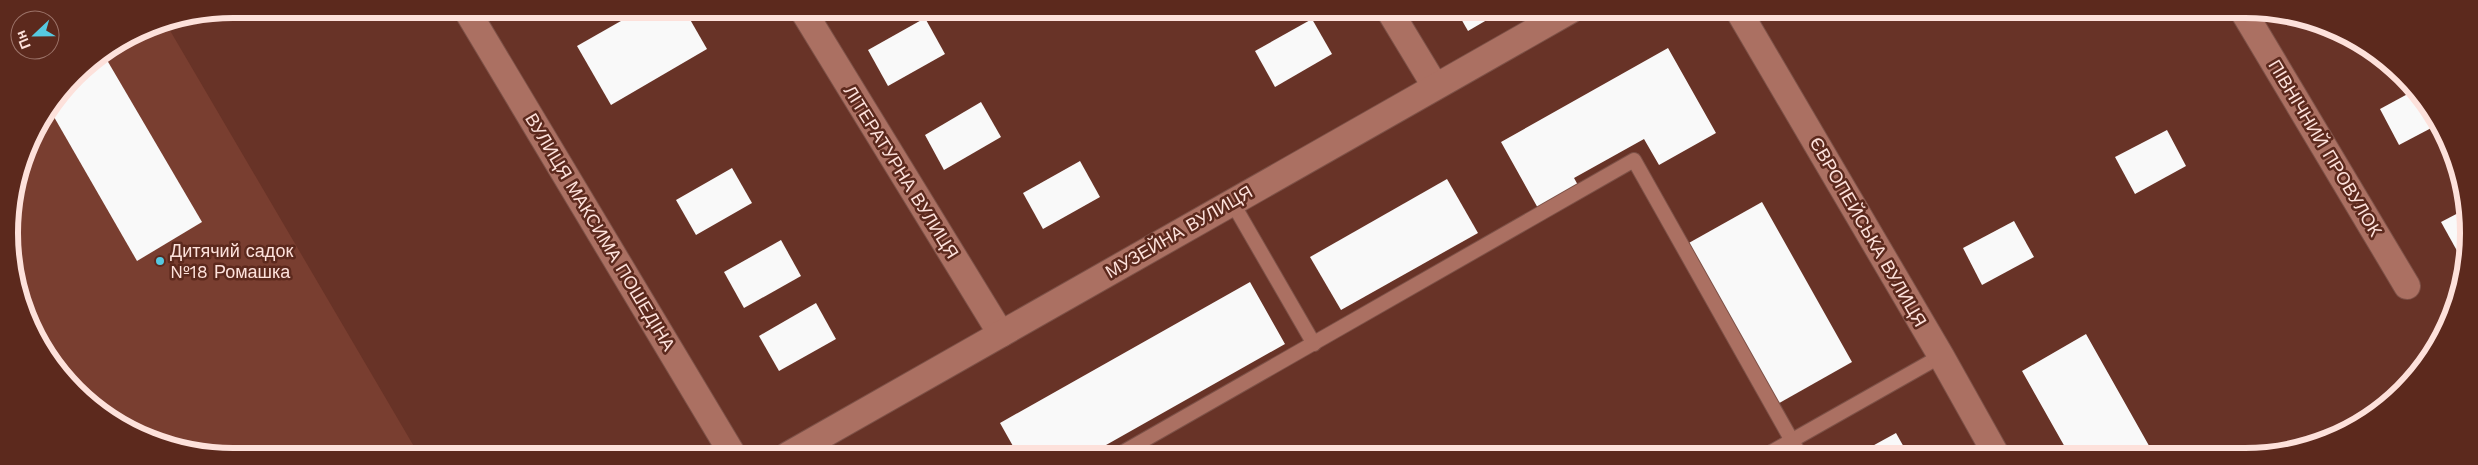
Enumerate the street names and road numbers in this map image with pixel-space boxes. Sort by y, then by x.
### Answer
street label: ПІВНІЧНИЙ ПРОВУЛОК [2264,56,2387,240]
street label: ЛІТЕРАТУРНА ВУЛИЦЯ [839,81,963,262]
street label: ВУЛИЦЯ МАКСИМА ПОШЕДІНА [521,109,680,354]
street label: ЄВРОПЕЙСЬКА ВУЛИЦЯ [1806,133,1931,330]
street label: МУЗЕЙНА ВУЛИЦЯ [1101,181,1256,282]

